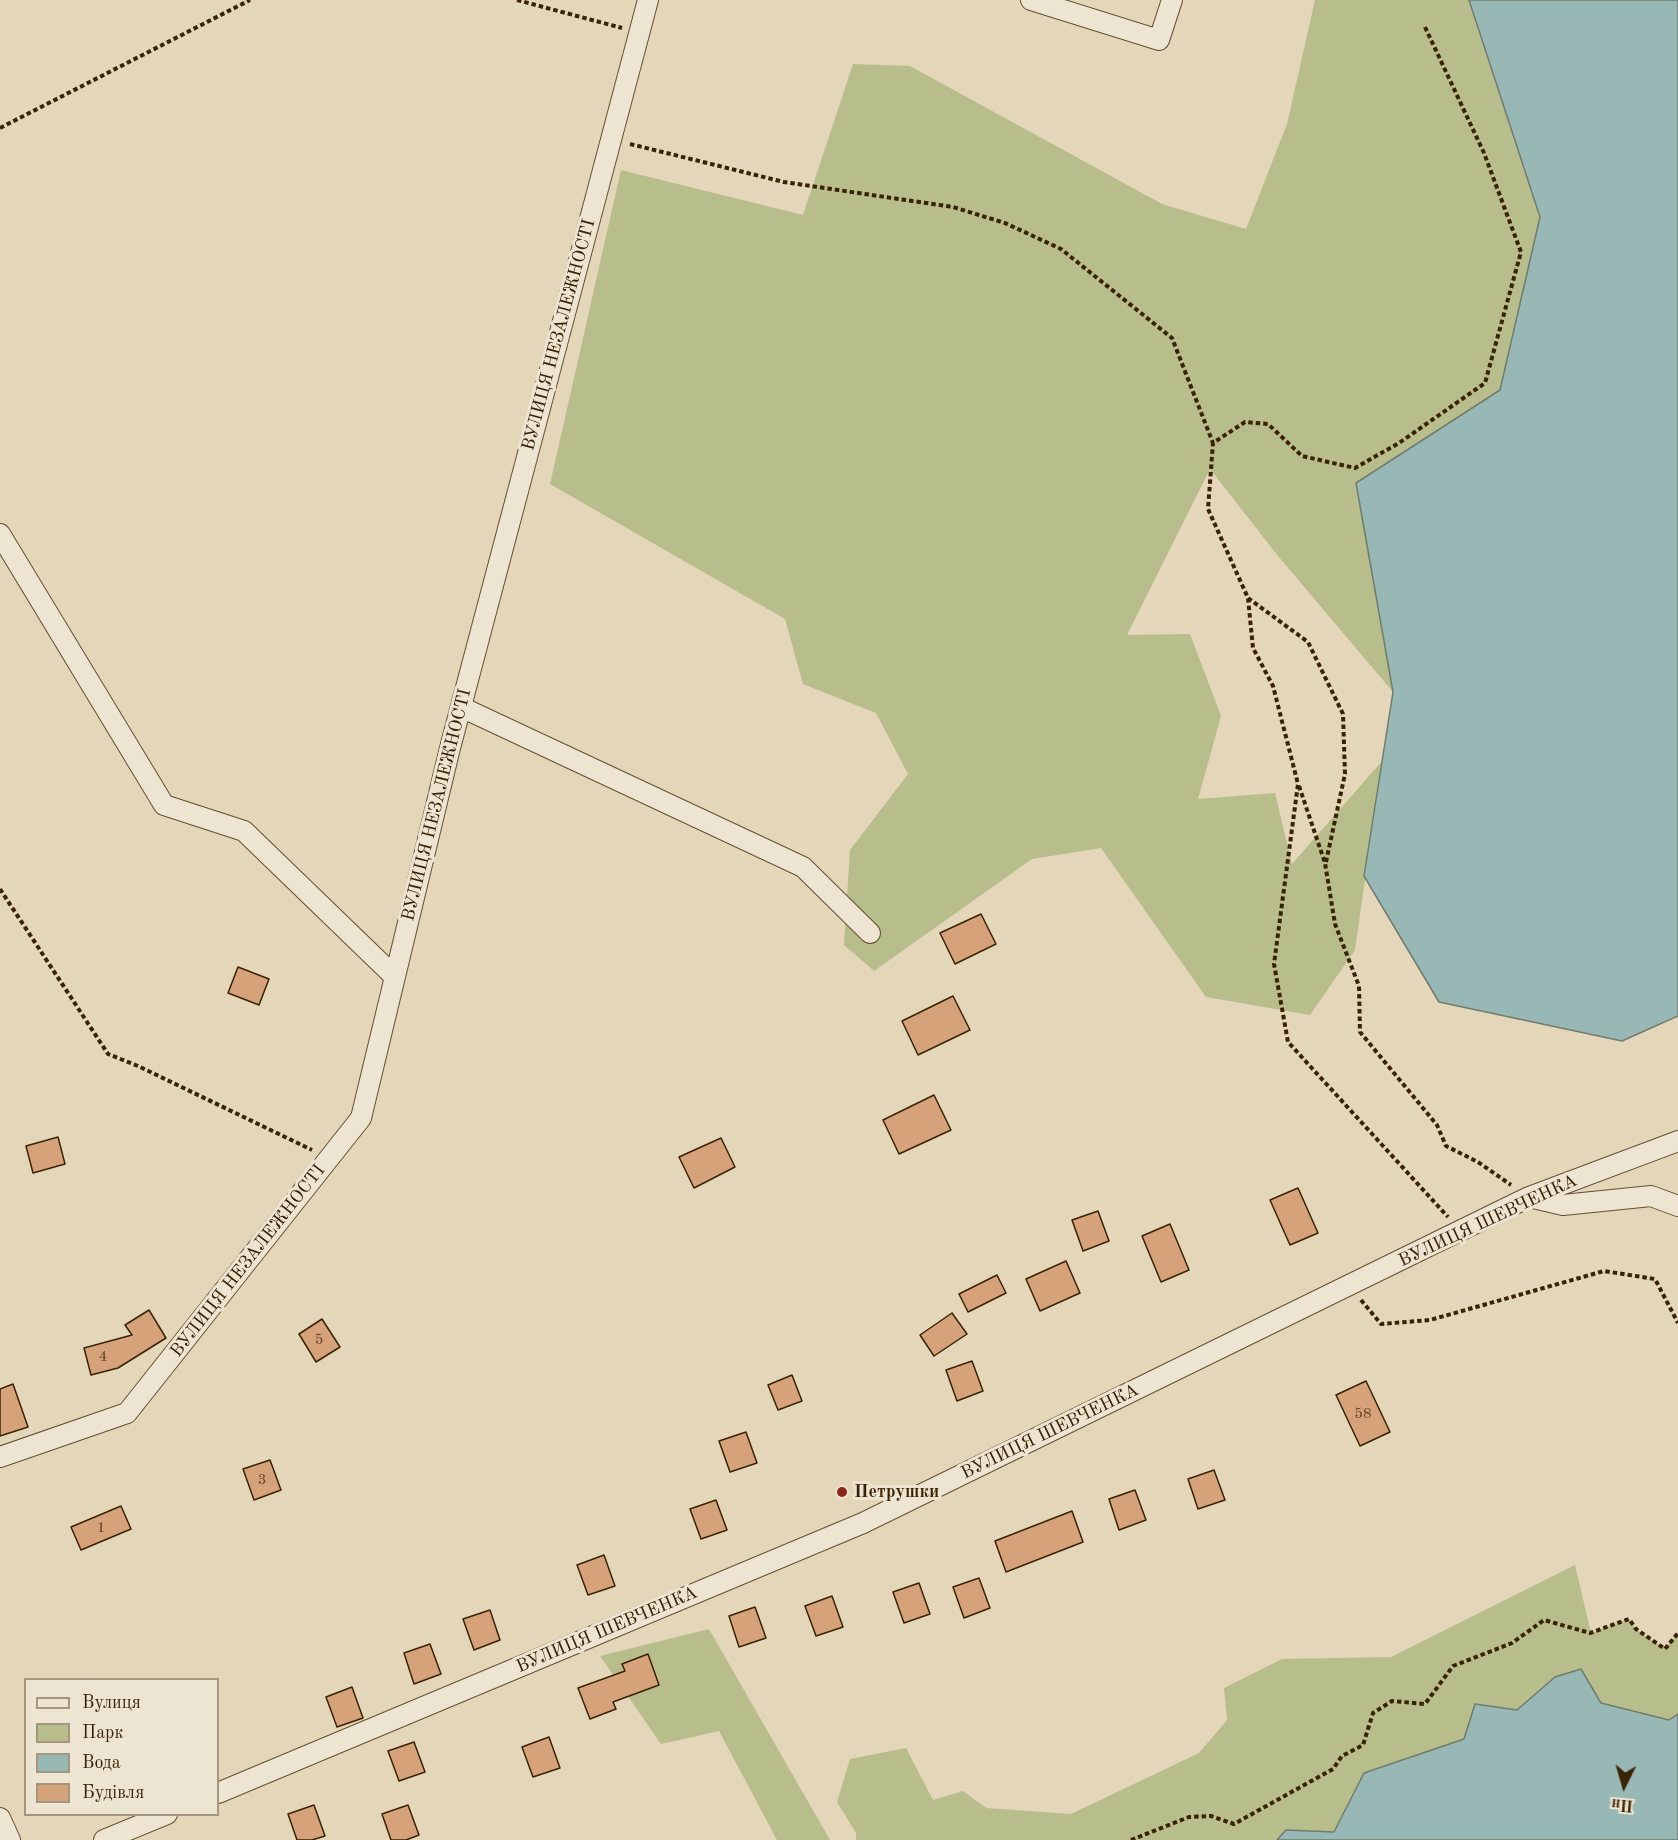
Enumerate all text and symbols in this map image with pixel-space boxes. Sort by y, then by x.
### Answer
street label: ВУЛИЦЯ НЕЗАЛЕЖНОСТІ [518,217,600,453]
street label: ВУЛИЦЯ НЕЗАЛЕЖНОСТІ [398,687,476,923]
street label: ВУЛИЦЯ НЕЗАЛЕЖНОСТІ [166,1160,330,1362]
street label: ВУЛИЦЯ ШЕВЧЕНКА [1395,1170,1581,1272]
house number: 5 [315,1331,323,1349]
house number: 4 [99,1348,107,1366]
street label: ВУЛИЦЯ ШЕВЧЕНКА [958,1380,1142,1484]
house number: 58 [1354,1405,1372,1423]
house number: 3 [258,1471,266,1489]
place label: Петрушки [854,1481,939,1503]
marker: Петрушки [835,1485,849,1499]
house number: 1 [97,1519,105,1537]
street label: ВУЛИЦЯ ШЕВЧЕНКА [513,1582,701,1678]
legend [24,1678,219,1816]
text: Вулиця [82,1694,141,1712]
text: Парк [82,1724,123,1742]
text: Вода [82,1754,121,1772]
north arrow [1594,1756,1654,1816]
text: Будівля [82,1784,144,1802]
text: Пн [1611,1795,1634,1813]

